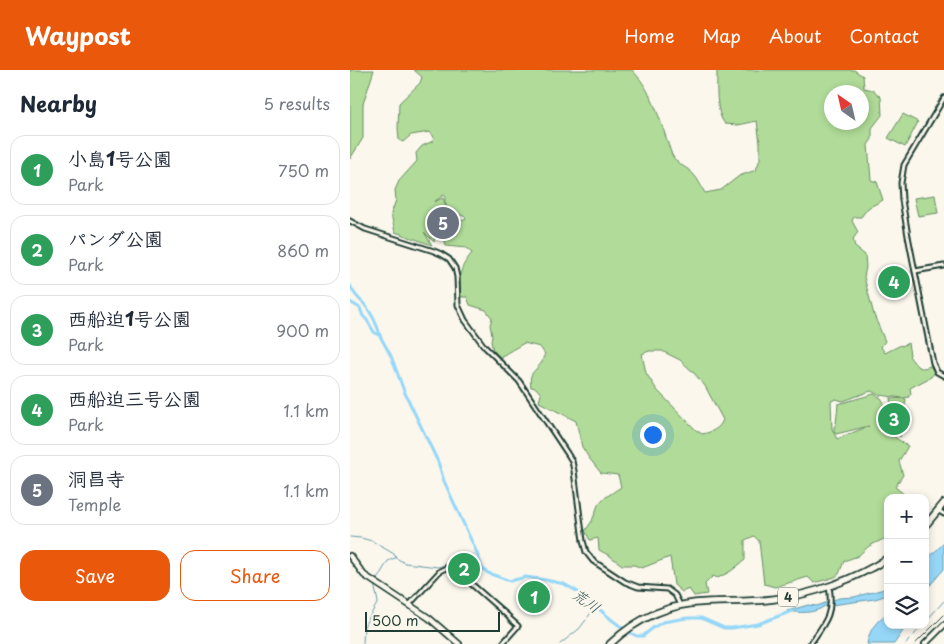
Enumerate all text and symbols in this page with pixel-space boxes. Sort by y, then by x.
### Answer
text: Waypost [25,17,131,53]
text: Home [624,22,674,49]
text: Map [702,22,741,49]
text: About [769,22,821,49]
text: Contact [849,22,919,49]
north arrow [824,85,869,130]
text: Nearby [20,87,97,119]
text: 5 results [263,91,330,115]
text: 小島1号公園 [68,144,172,172]
text: 1 [33,158,41,182]
text: 750 m [278,158,329,182]
text: Park [68,172,104,196]
pin: 5 [427,204,459,242]
text: パンダ公園 [68,224,163,252]
text: 2 [31,238,43,262]
text: 860 m [277,238,329,262]
text: Park [68,252,104,276]
pin: 4 [878,263,910,301]
text: 西船迫1号公園 [68,304,191,332]
text: 3 [32,318,42,342]
text: 900 m [276,318,329,342]
text: Park [68,332,104,356]
text: 西船迫三号公園 [68,384,201,412]
text: 4 [32,398,42,422]
text: 1.1 km [283,398,329,422]
pin: 3 [878,400,910,438]
text: Park [68,412,104,436]
your location [640,422,666,448]
text: 洞昌寺 [68,464,125,492]
text: 5 [32,478,42,502]
text: 1.1 km [283,478,329,502]
text: Temple [68,492,121,516]
map controls [884,494,929,629]
button: + [884,494,929,539]
button: − [884,539,929,584]
button: Save [20,550,170,601]
button: Share [180,550,330,601]
pin: 2 [448,550,480,588]
pin: 1 [518,578,550,616]
water label: 荒川 [568,582,606,618]
button: layers [884,584,929,629]
road number: 4 [778,588,798,606]
scale bar [365,609,500,632]
text: 500 m [372,610,419,631]

